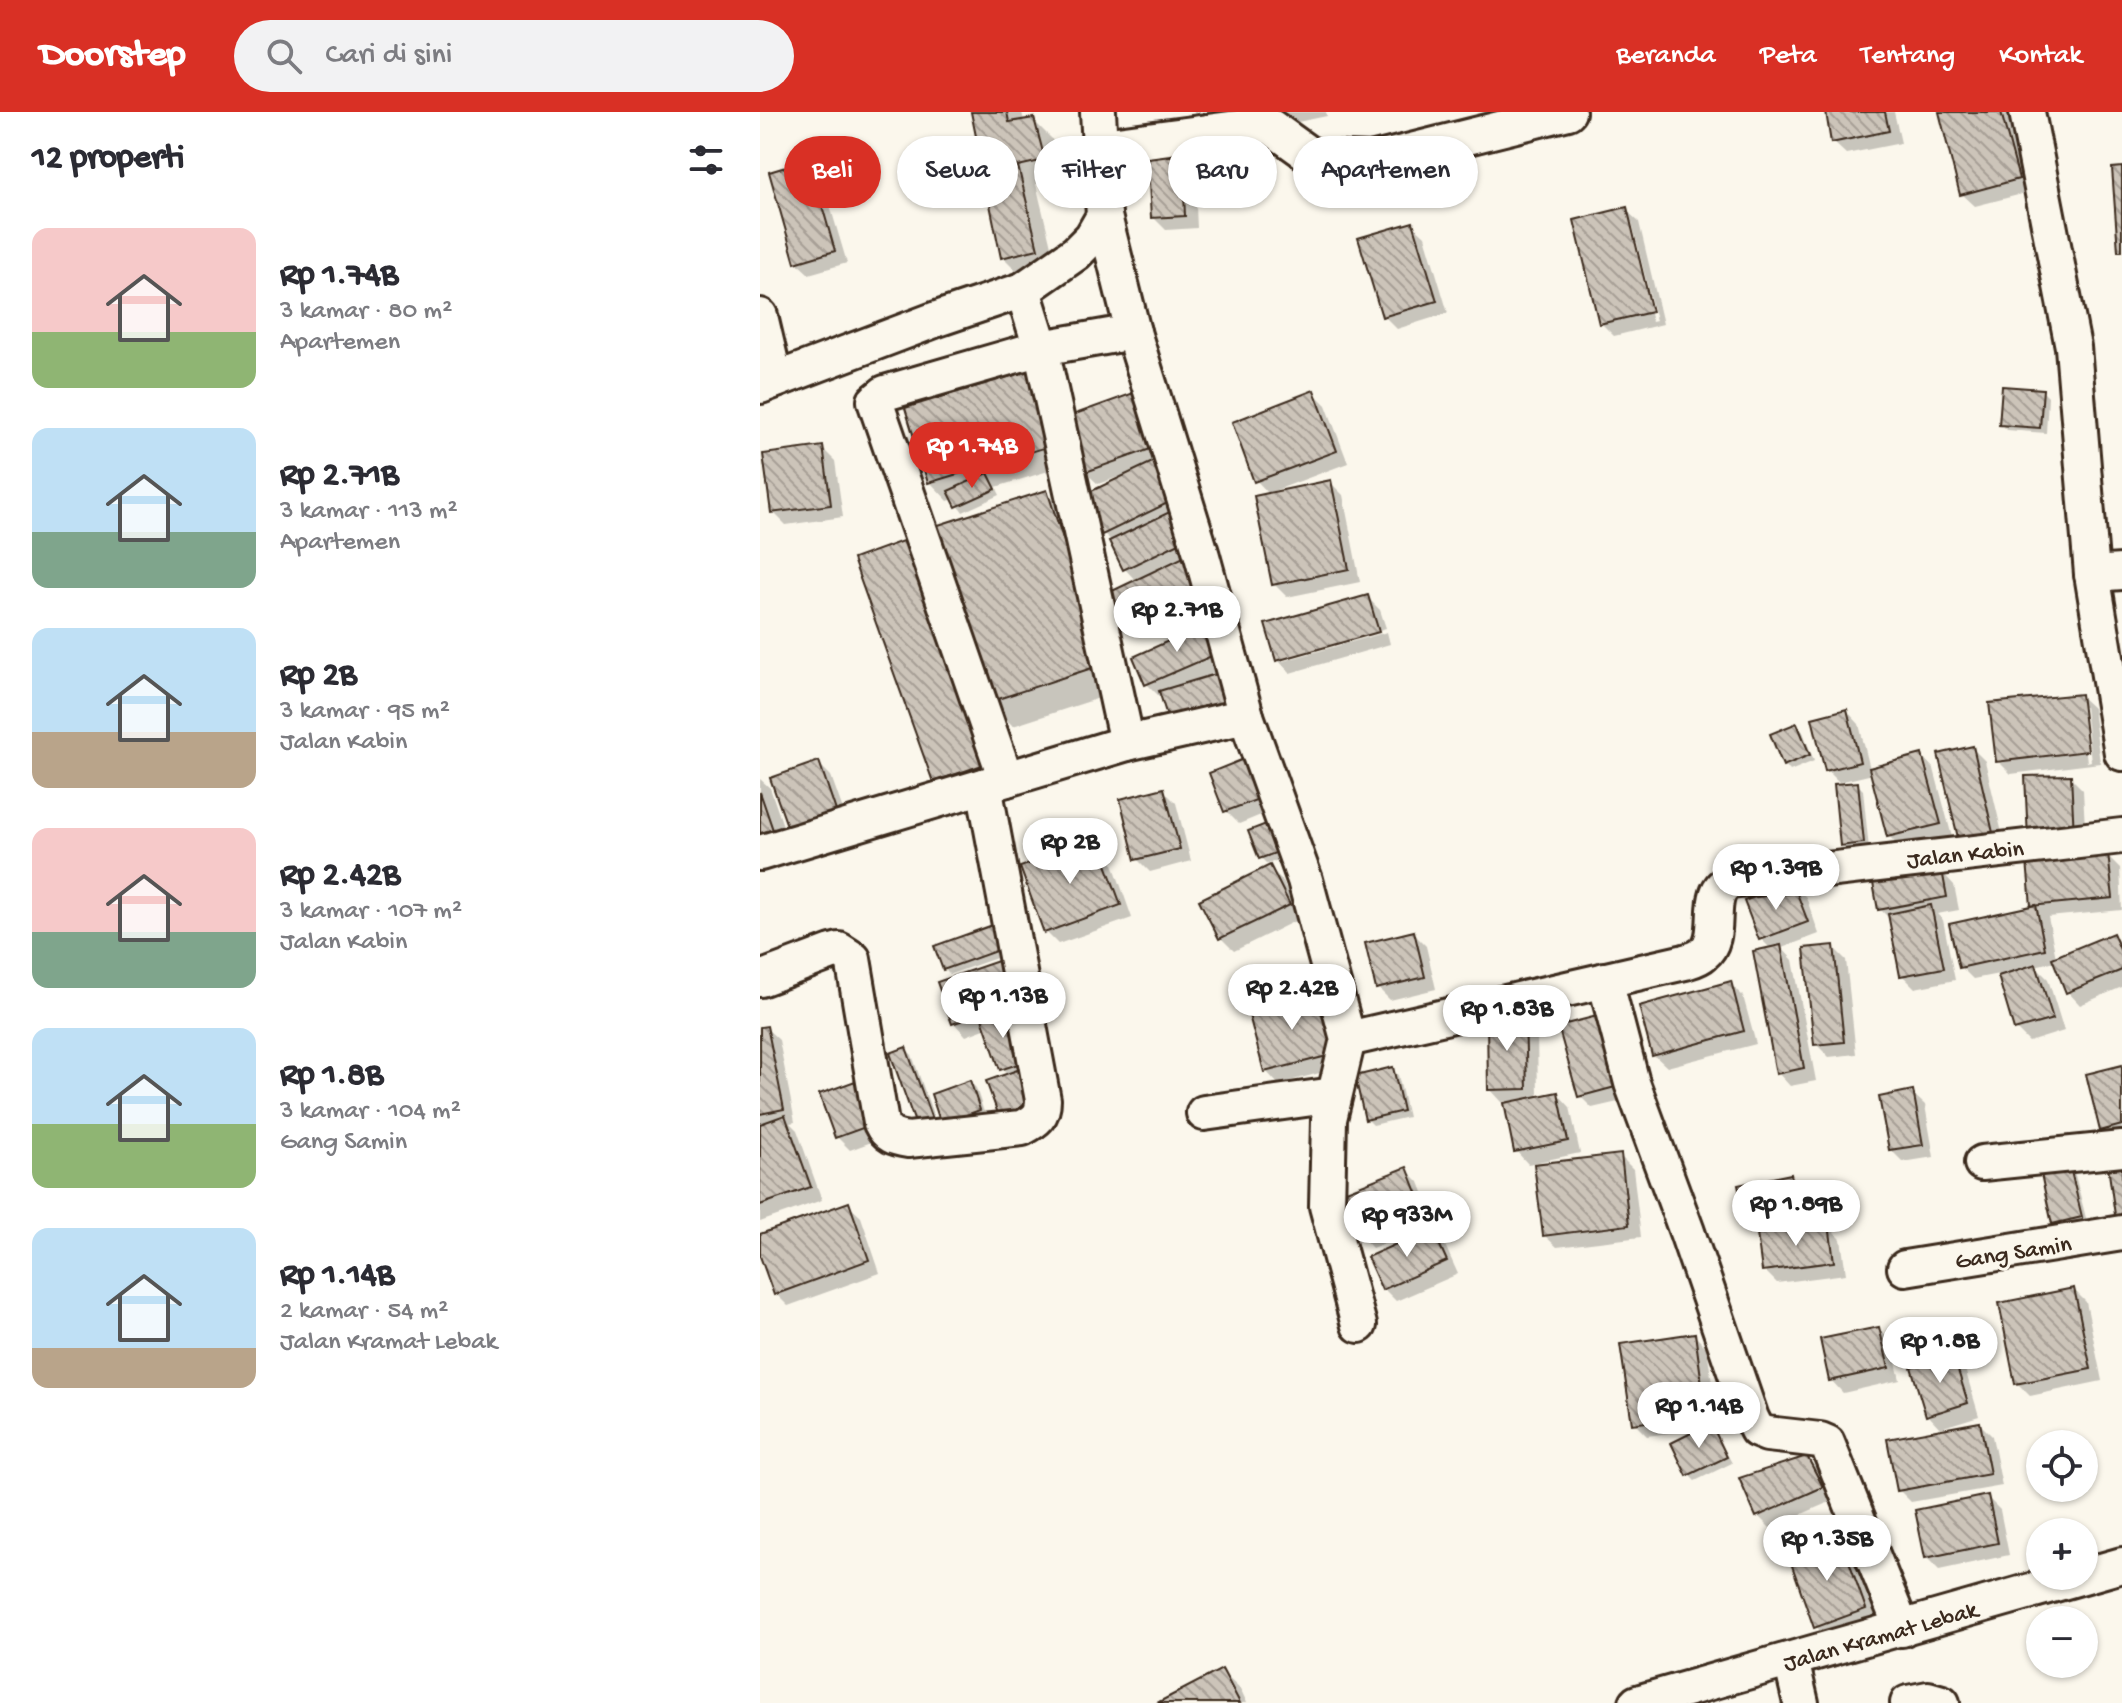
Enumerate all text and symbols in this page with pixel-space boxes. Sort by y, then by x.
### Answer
search box [234,20,794,92]
text: Doorstep [40,34,186,78]
icon: search [262,34,306,78]
text: Cari di sini [326,39,452,74]
text: Beranda [1616,40,1716,73]
text: Peta [1760,40,1817,73]
text: Tentang [1861,40,1955,73]
text: Kontak [1999,40,2082,73]
chip: Beli [784,136,881,208]
chip: Sewa [897,136,1018,208]
chip: Filter [1034,136,1152,208]
chip: Baru [1168,136,1277,208]
chip: Apartemen [1293,136,1478,208]
icon: filters [684,138,728,182]
text: 12 properti [32,140,184,180]
text: Rp 1.74B [280,257,398,297]
icon: home [96,260,192,356]
text: 3 kamar · 80 m² [280,297,452,328]
text: Apartemen [280,328,400,359]
pin: Rp 1.74B [889,422,1055,490]
text: Rp 1.74B [927,432,1017,463]
text: Rp 2.71B [280,457,399,497]
icon: home [96,460,192,556]
text: 3 kamar · 113 m² [280,497,458,528]
text: Apartemen [280,528,400,559]
pin: Rp 2.71B [1094,586,1260,654]
text: Rp 2.71B [1132,596,1222,627]
text: Rp 2B [280,657,357,697]
icon: home [96,660,192,756]
text: 3 kamar · 95 m² [280,697,450,728]
text: Jalan Kabin [280,728,407,759]
pin: Rp 2B [1014,818,1126,886]
text: Rp 2B [1041,828,1099,859]
street label: Jalan Kabin [1905,836,2026,877]
pin: Rp 1.39B [1693,844,1859,912]
text: Rp 1.39B [1730,854,1822,885]
text: Rp 2.42B [280,857,400,897]
icon: home [96,860,192,956]
text: 3 kamar · 107 m² [280,897,462,928]
text: Jalan Kabin [280,928,407,959]
pin: Rp 2.42B [1209,964,1375,1032]
pin: Rp 1.13B [920,972,1086,1040]
text: Rp 2.42B [1246,974,1338,1005]
text: Rp 1.13B [959,982,1047,1013]
pin: Rp 1.83B [1424,985,1590,1053]
text: Rp 1.83B [1461,995,1553,1026]
text: Rp 1.8B [280,1057,383,1097]
icon: home [96,1060,192,1156]
text: 3 kamar · 104 m² [280,1097,461,1128]
text: Gang Samin [280,1128,407,1159]
pin: Rp 1.89B [1713,1180,1879,1248]
text: Rp 1.89B [1750,1190,1842,1221]
pin: Rp 933M [1333,1191,1481,1259]
text: Rp 933M [1362,1201,1452,1232]
street label: Gang Samin [1953,1231,2074,1278]
text: Rp 1.14B [280,1257,394,1297]
icon: home [96,1260,192,1356]
text: 2 kamar · 54 m² [280,1297,448,1328]
pin: Rp 1.8B [1866,1317,2014,1385]
text: Rp 1.8B [1901,1327,1979,1358]
text: Jalan Kramat Lebak [280,1328,497,1359]
pin: Rp 1.14B [1616,1382,1782,1450]
text: Rp 1.14B [1655,1392,1743,1423]
map controls [2026,1430,2098,1678]
button: locate [2026,1430,2098,1502]
pin: Rp 1.35B [1744,1515,1910,1583]
button: + [2026,1518,2098,1590]
text: Rp 1.35B [1781,1525,1873,1556]
street label: Jalan Kramat Lebak [1781,1596,1984,1680]
button: − [2026,1606,2098,1678]

